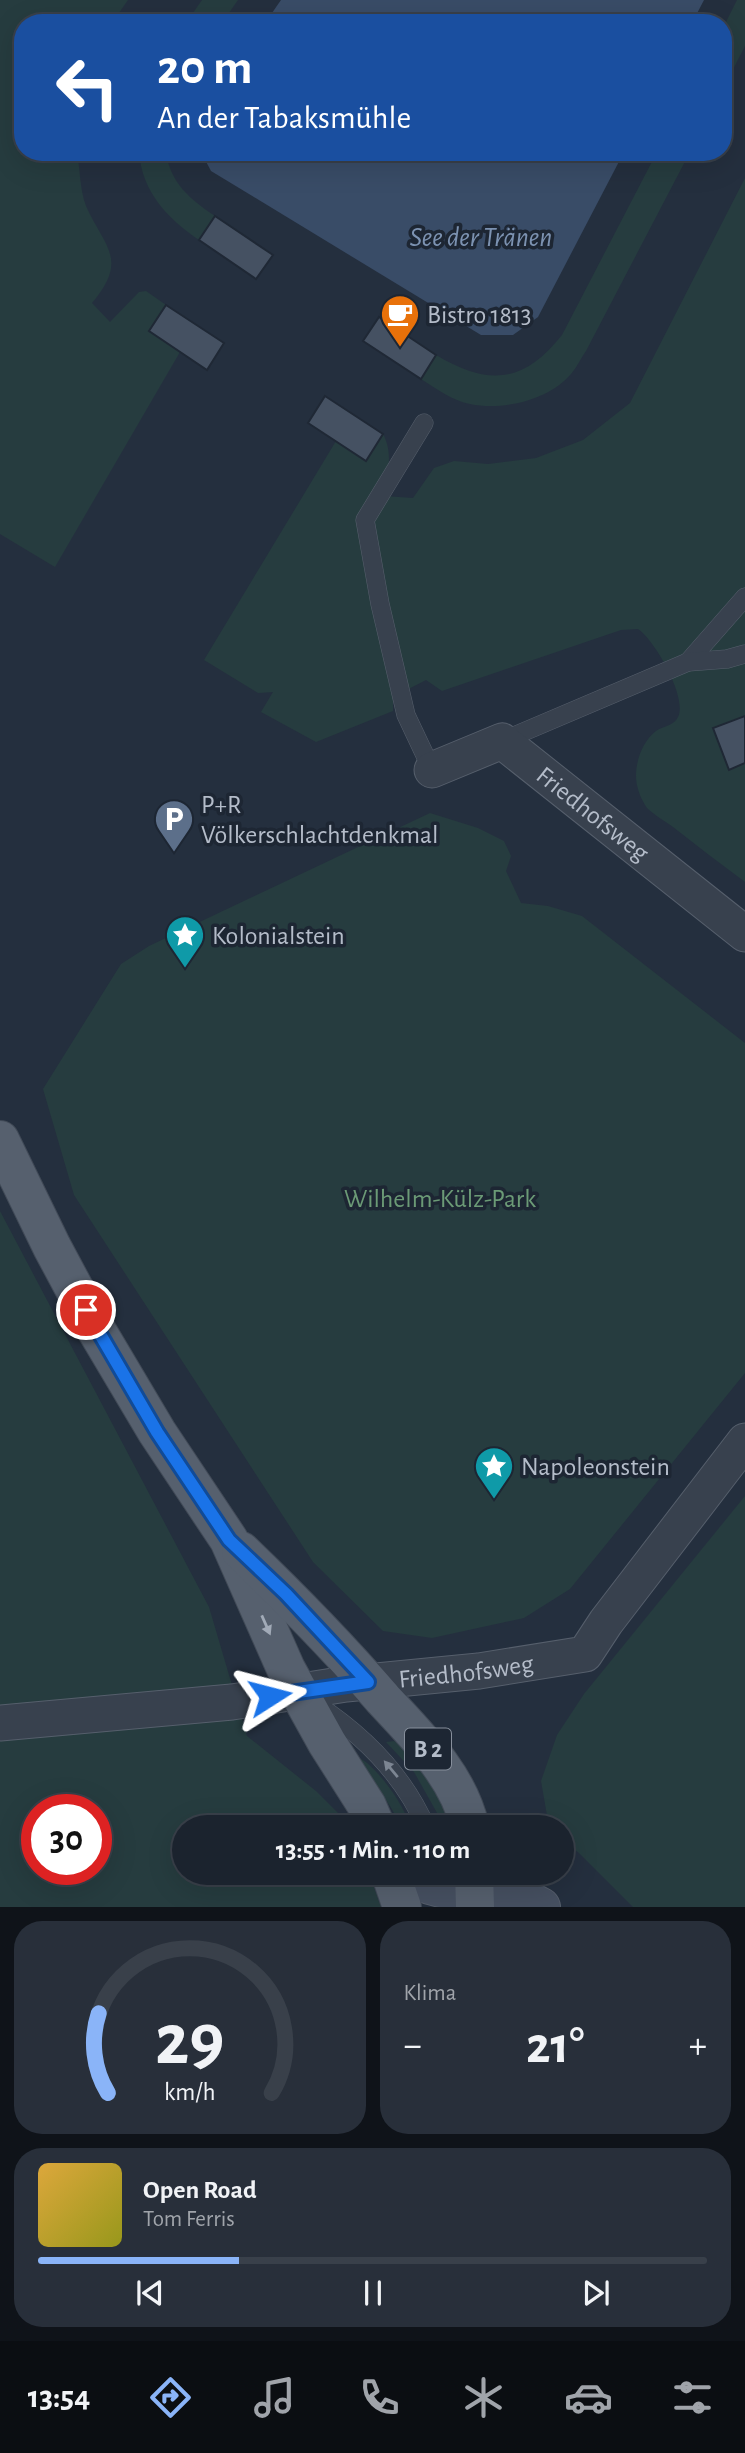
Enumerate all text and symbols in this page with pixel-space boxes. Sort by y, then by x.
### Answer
icon: left [42,42,133,133]
text: 20 m [157,44,253,93]
text: An der Tabaksmühle [157,102,411,134]
water label: See der Tränen [410,224,552,252]
cafe icon: Bistro 1813 [379,293,421,348]
place label: Bistro 1813 [427,302,532,328]
street label: Friedhofsweg [531,762,654,867]
place label: P+R Völkerschlachtdenkmal [201,792,439,848]
parking icon: P+R Völkerschlachtdenkmal [153,798,195,853]
place icon: Kolonialstein [164,914,206,969]
place label: Kolonialstein [212,923,345,949]
park label: Wilhelm-Külz-Park [344,1186,536,1212]
pin [56,1280,116,1340]
icon: arrive [67,1291,105,1329]
place icon: Napoleonstein [473,1445,515,1500]
place label: Napoleonstein [521,1454,670,1480]
one-way arrow [260,1615,272,1635]
street label: Friedhofsweg [398,1650,536,1693]
position arrow [233,1659,307,1733]
road number: B 2 [405,1728,451,1770]
one-way arrow [383,1760,398,1778]
speed limit sign: 30 [21,1794,112,1885]
text: 13:55 · 1 Min. · 110 m [276,1837,470,1863]
text: Klima [404,1982,456,2005]
text: 29 [155,2006,224,2079]
text: 21° [526,2020,584,2072]
text: − [404,2027,422,2065]
text: + [689,2027,707,2065]
text: km/h [164,2080,216,2105]
text: Open Road [143,2177,257,2203]
text: Tom Ferris [143,2208,235,2231]
icon: previous [131,2274,169,2312]
icon: pause [354,2274,392,2312]
icon: next [577,2274,615,2312]
icon: directions [146,2373,195,2422]
icon: music [250,2373,299,2422]
icon: phone [355,2373,404,2422]
icon: climate [459,2373,508,2422]
icon: car [564,2373,613,2422]
icon: filters [668,2373,717,2422]
text: 13:54 [28,2381,90,2413]

